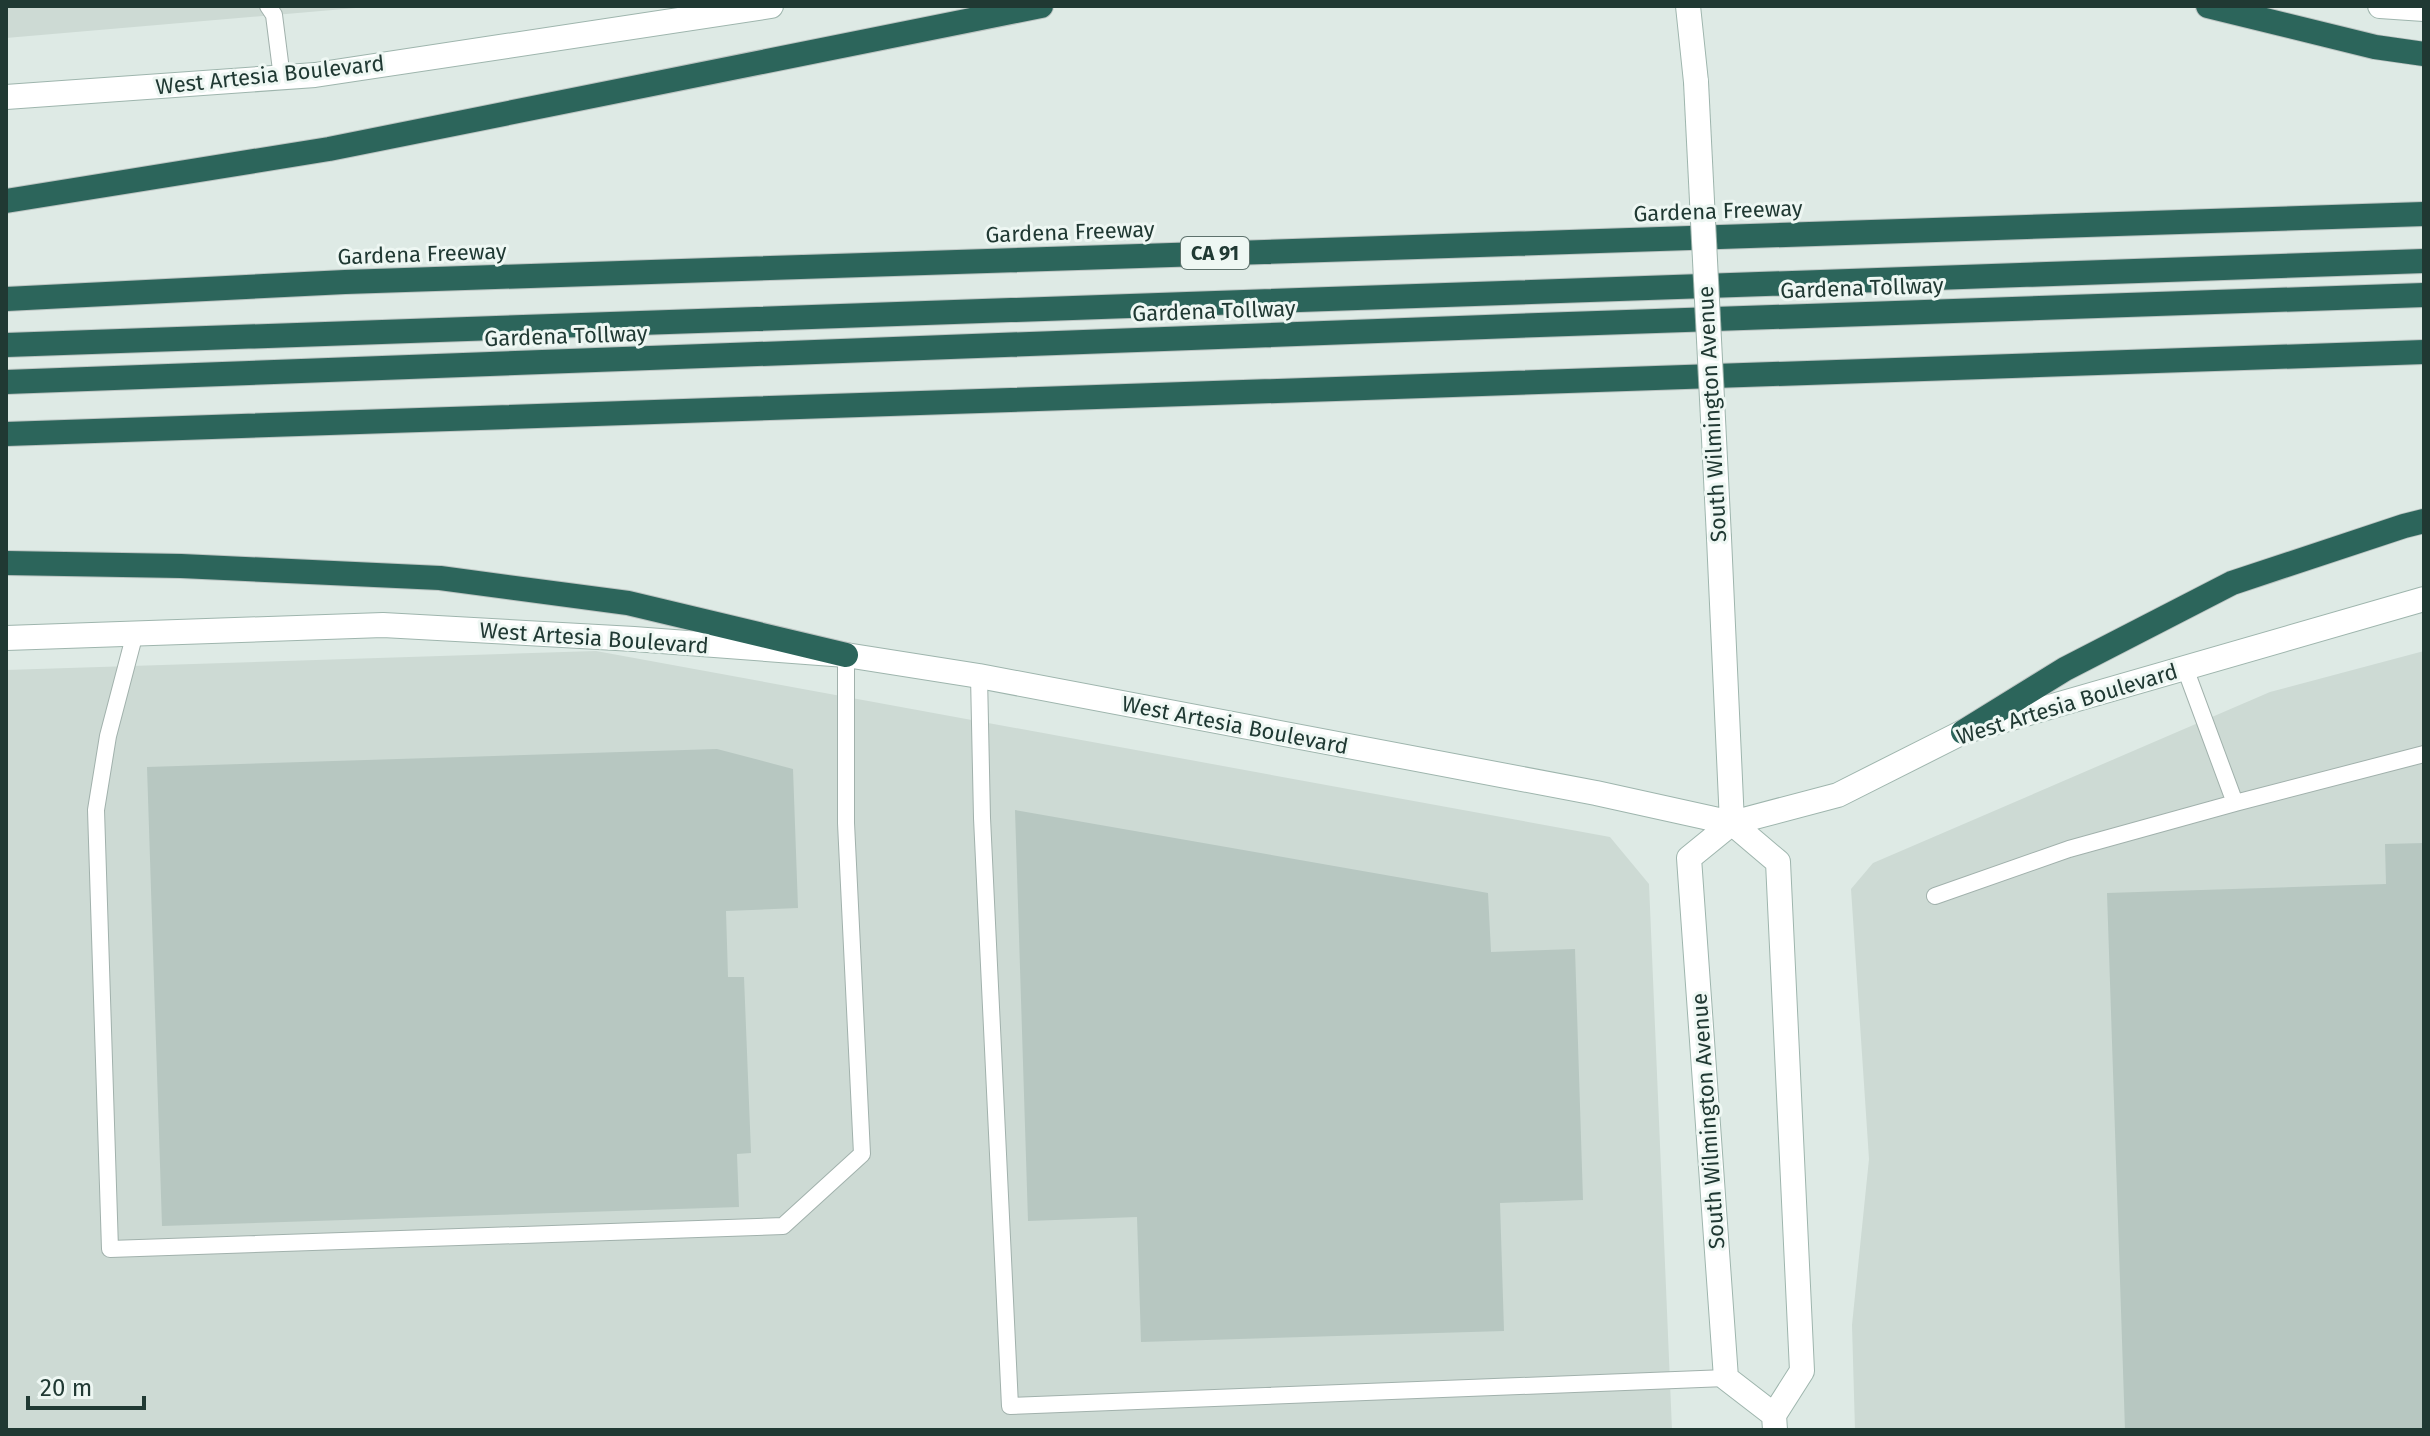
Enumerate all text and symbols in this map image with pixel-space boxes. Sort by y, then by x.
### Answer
street label: West Artesia Boulevard [154,50,386,100]
street label: Gardena Freeway [1633,195,1803,227]
street label: Gardena Freeway [985,216,1155,248]
road number: CA 91 [1181,237,1249,269]
street label: Gardena Freeway [337,238,507,270]
street label: Gardena Tollway [1780,272,1944,304]
street label: South Wilmington Avenue [1692,285,1732,543]
street label: Gardena Tollway [1132,295,1296,327]
street label: Gardena Tollway [484,320,648,352]
street label: West Artesia Boulevard [479,617,709,659]
street label: West Artesia Boulevard [1953,658,2181,750]
street label: West Artesia Boulevard [1120,690,1350,760]
street label: South Wilmington Avenue [1686,992,1730,1250]
scale bar [28,1360,144,1410]
text: 20 m [40,1374,92,1402]

